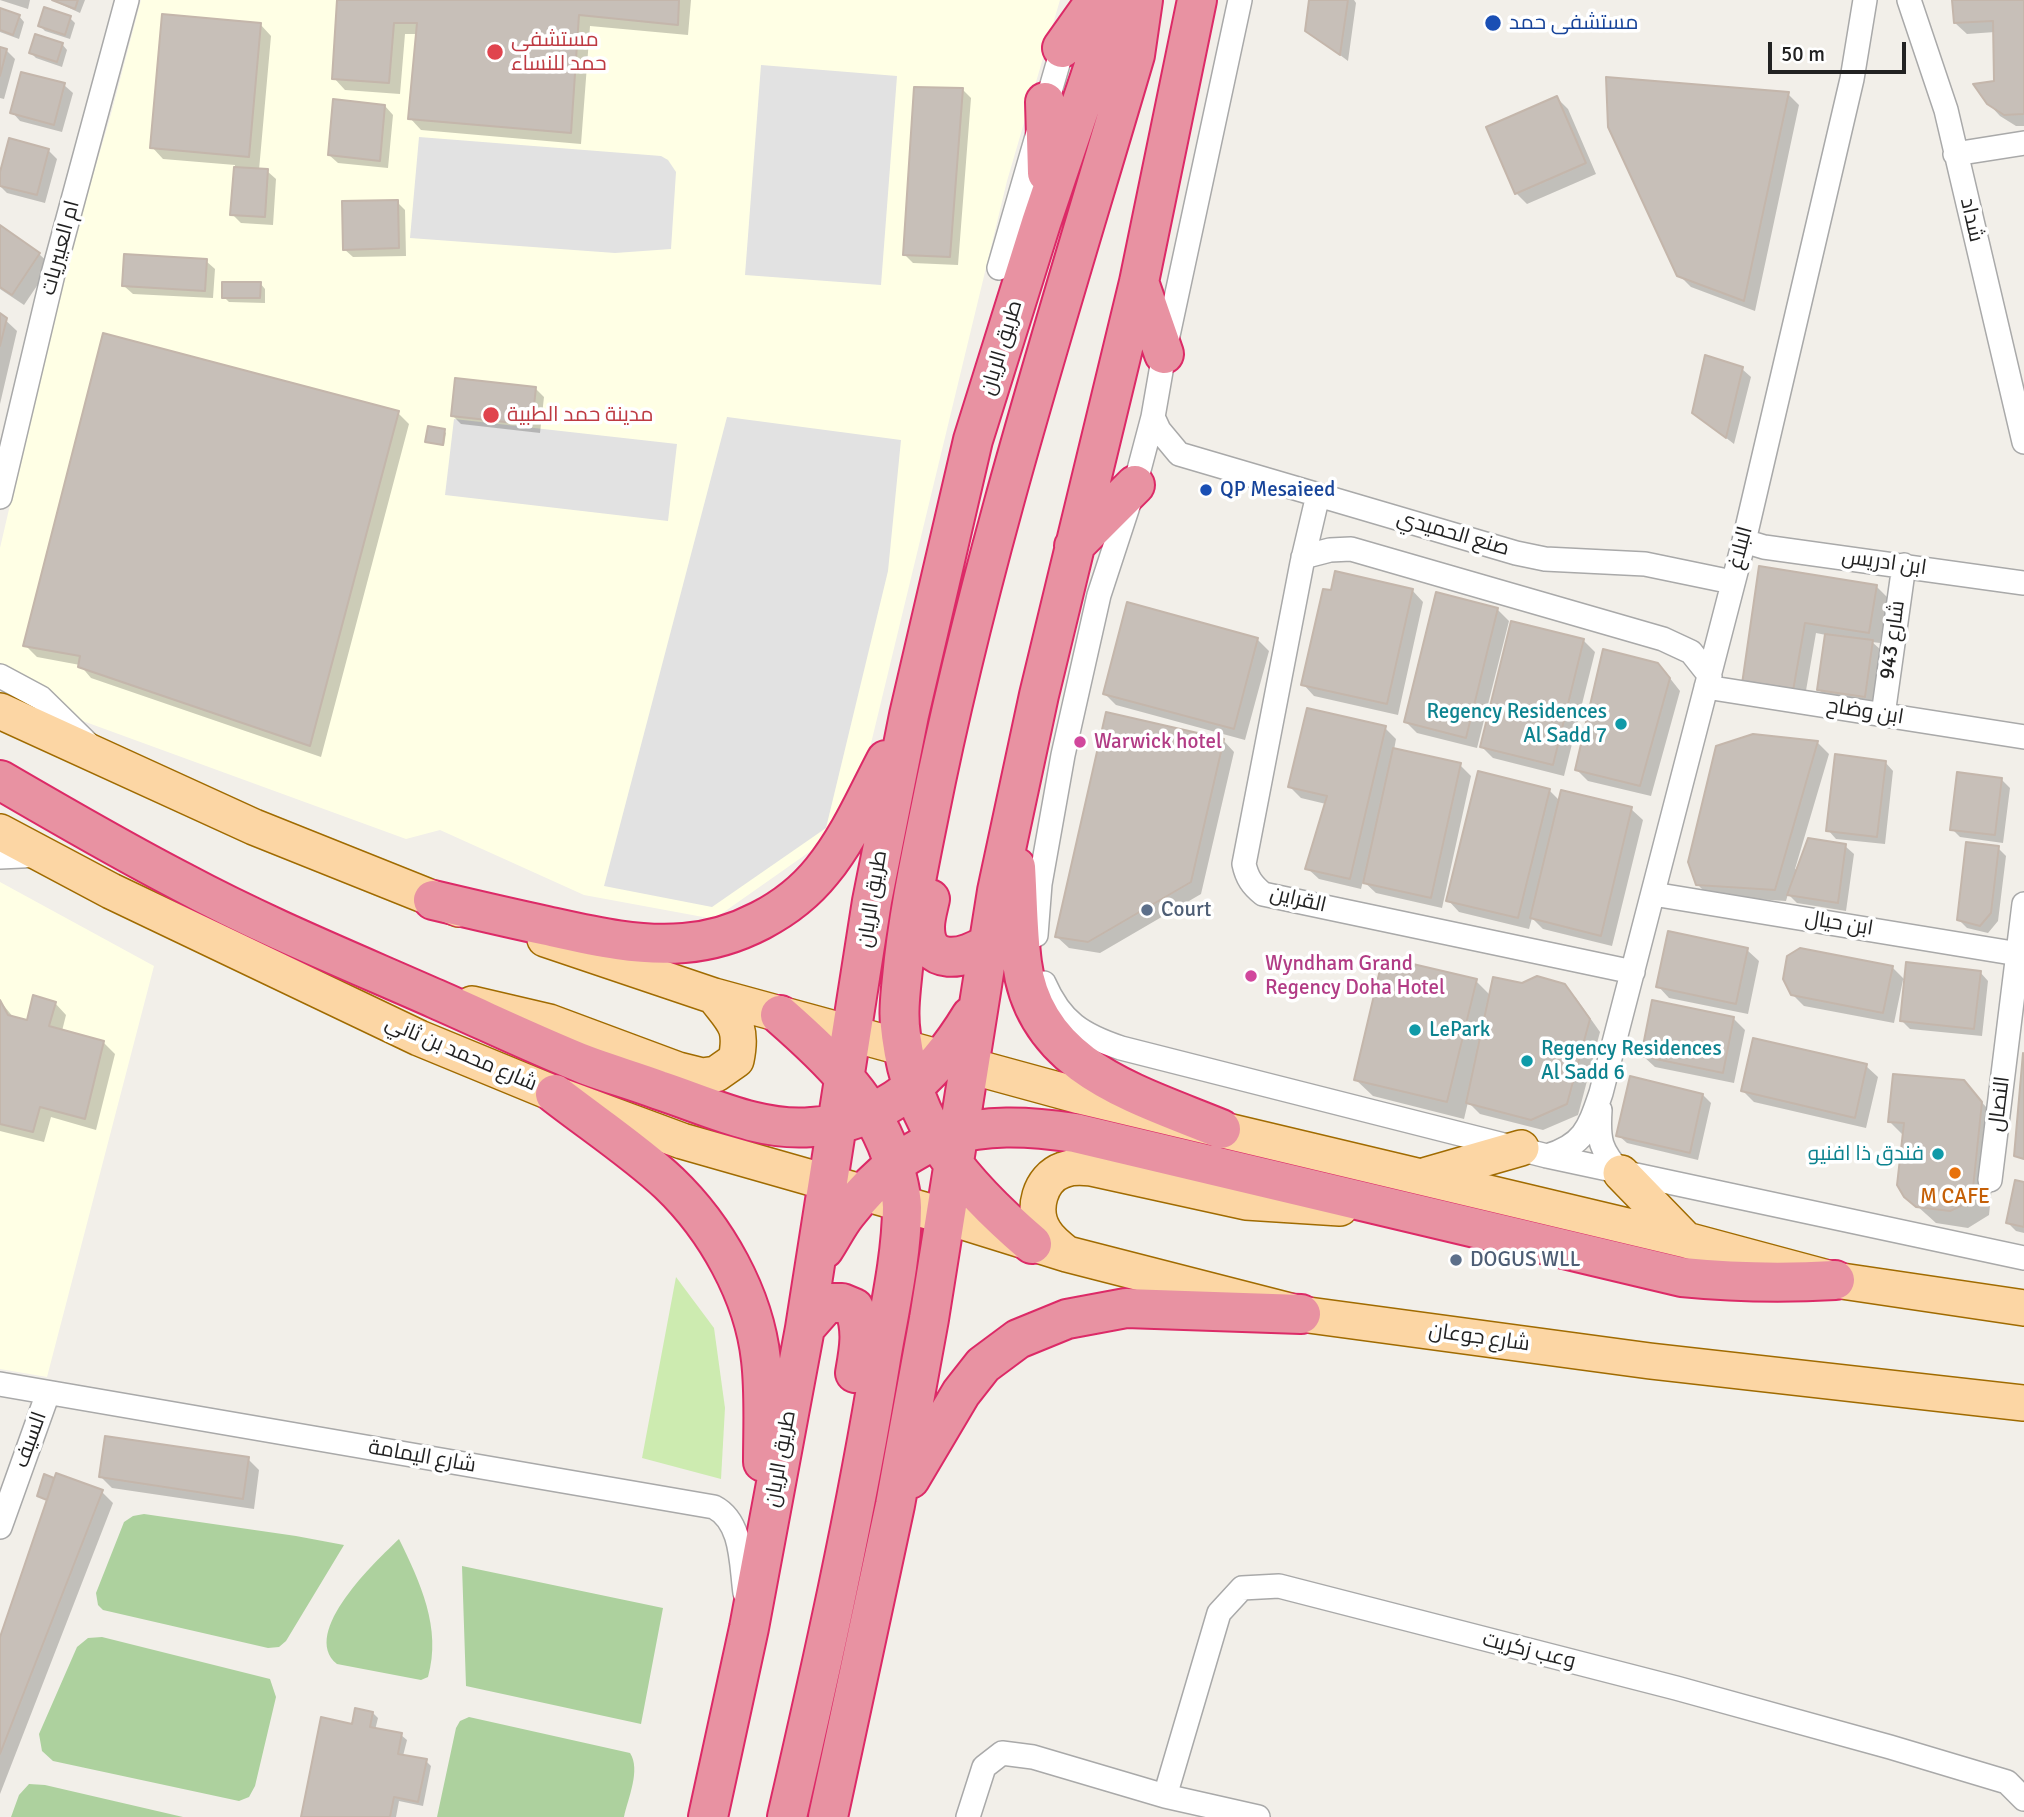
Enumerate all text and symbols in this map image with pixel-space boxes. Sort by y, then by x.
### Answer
place label: مستشفى حمد [1509,10,1638,36]
marker: مستشفى حمد [1483,13,1503,33]
place label: مستشفى حمد للنساء [511,27,607,77]
scale bar [1772,28,1910,72]
text: 50 m [1781,41,1825,67]
marker: مستشفى حمد للنساء [485,42,505,62]
street label: شداد [1954,196,1988,244]
street label: ام العبيريات [36,198,86,298]
street label: طريق الريان [976,298,1028,398]
place label: مدينة حمد الطبية [507,402,654,428]
marker: مدينة حمد الطبية [481,405,501,425]
place label: QP Mesaieed [1220,477,1335,503]
marker: QP Mesaieed [1198,482,1214,498]
street label: صنع الحميدي [1394,506,1512,562]
street label: البلاغ [1723,524,1759,572]
street label: ابن ادريس [1840,545,1928,581]
street label: شارع 943 [1875,599,1911,681]
street label: ابن وضاح [1825,693,1905,731]
place label: Regency Residences Al Sadd 7 [1426,699,1607,749]
marker: Regency Residences Al Sadd 7 [1613,716,1629,732]
place label: Warwick hotel [1094,729,1222,755]
marker: Warwick hotel [1072,734,1088,750]
street label: طريق الريان [853,849,893,949]
street label: القراين [1267,881,1329,919]
place label: Court [1161,897,1211,923]
marker: Court [1139,902,1155,918]
street label: ابن حيال [1803,906,1875,942]
place label: Wyndham Grand Regency Doha Hotel [1265,951,1445,1001]
marker: Wyndham Grand Regency Doha Hotel [1243,968,1259,984]
street label: شارع محمد بن ثاني [381,1011,541,1097]
place label: LePark [1429,1017,1490,1043]
marker: LePark [1407,1022,1423,1038]
place label: Regency Residences Al Sadd 6 [1541,1036,1722,1086]
marker: Regency Residences Al Sadd 6 [1519,1053,1535,1069]
street label: النصال [1984,1075,2016,1133]
place label: فندق ذا افنيو [1808,1141,1924,1167]
marker: فندق ذا افنيو [1930,1146,1946,1162]
marker: M CAFE [1947,1165,1963,1181]
place label: M CAFE [1920,1184,1990,1210]
place label: DOGUS WLL [1470,1247,1581,1273]
marker: DOGUS WLL [1448,1252,1464,1268]
street label: شارع جوعان [1427,1318,1531,1358]
street label: السيف [9,1409,53,1471]
street label: طريق الريان [760,1409,802,1509]
street label: شارع اليمامة [366,1435,478,1479]
street label: وعب زكريت [1480,1627,1578,1675]

